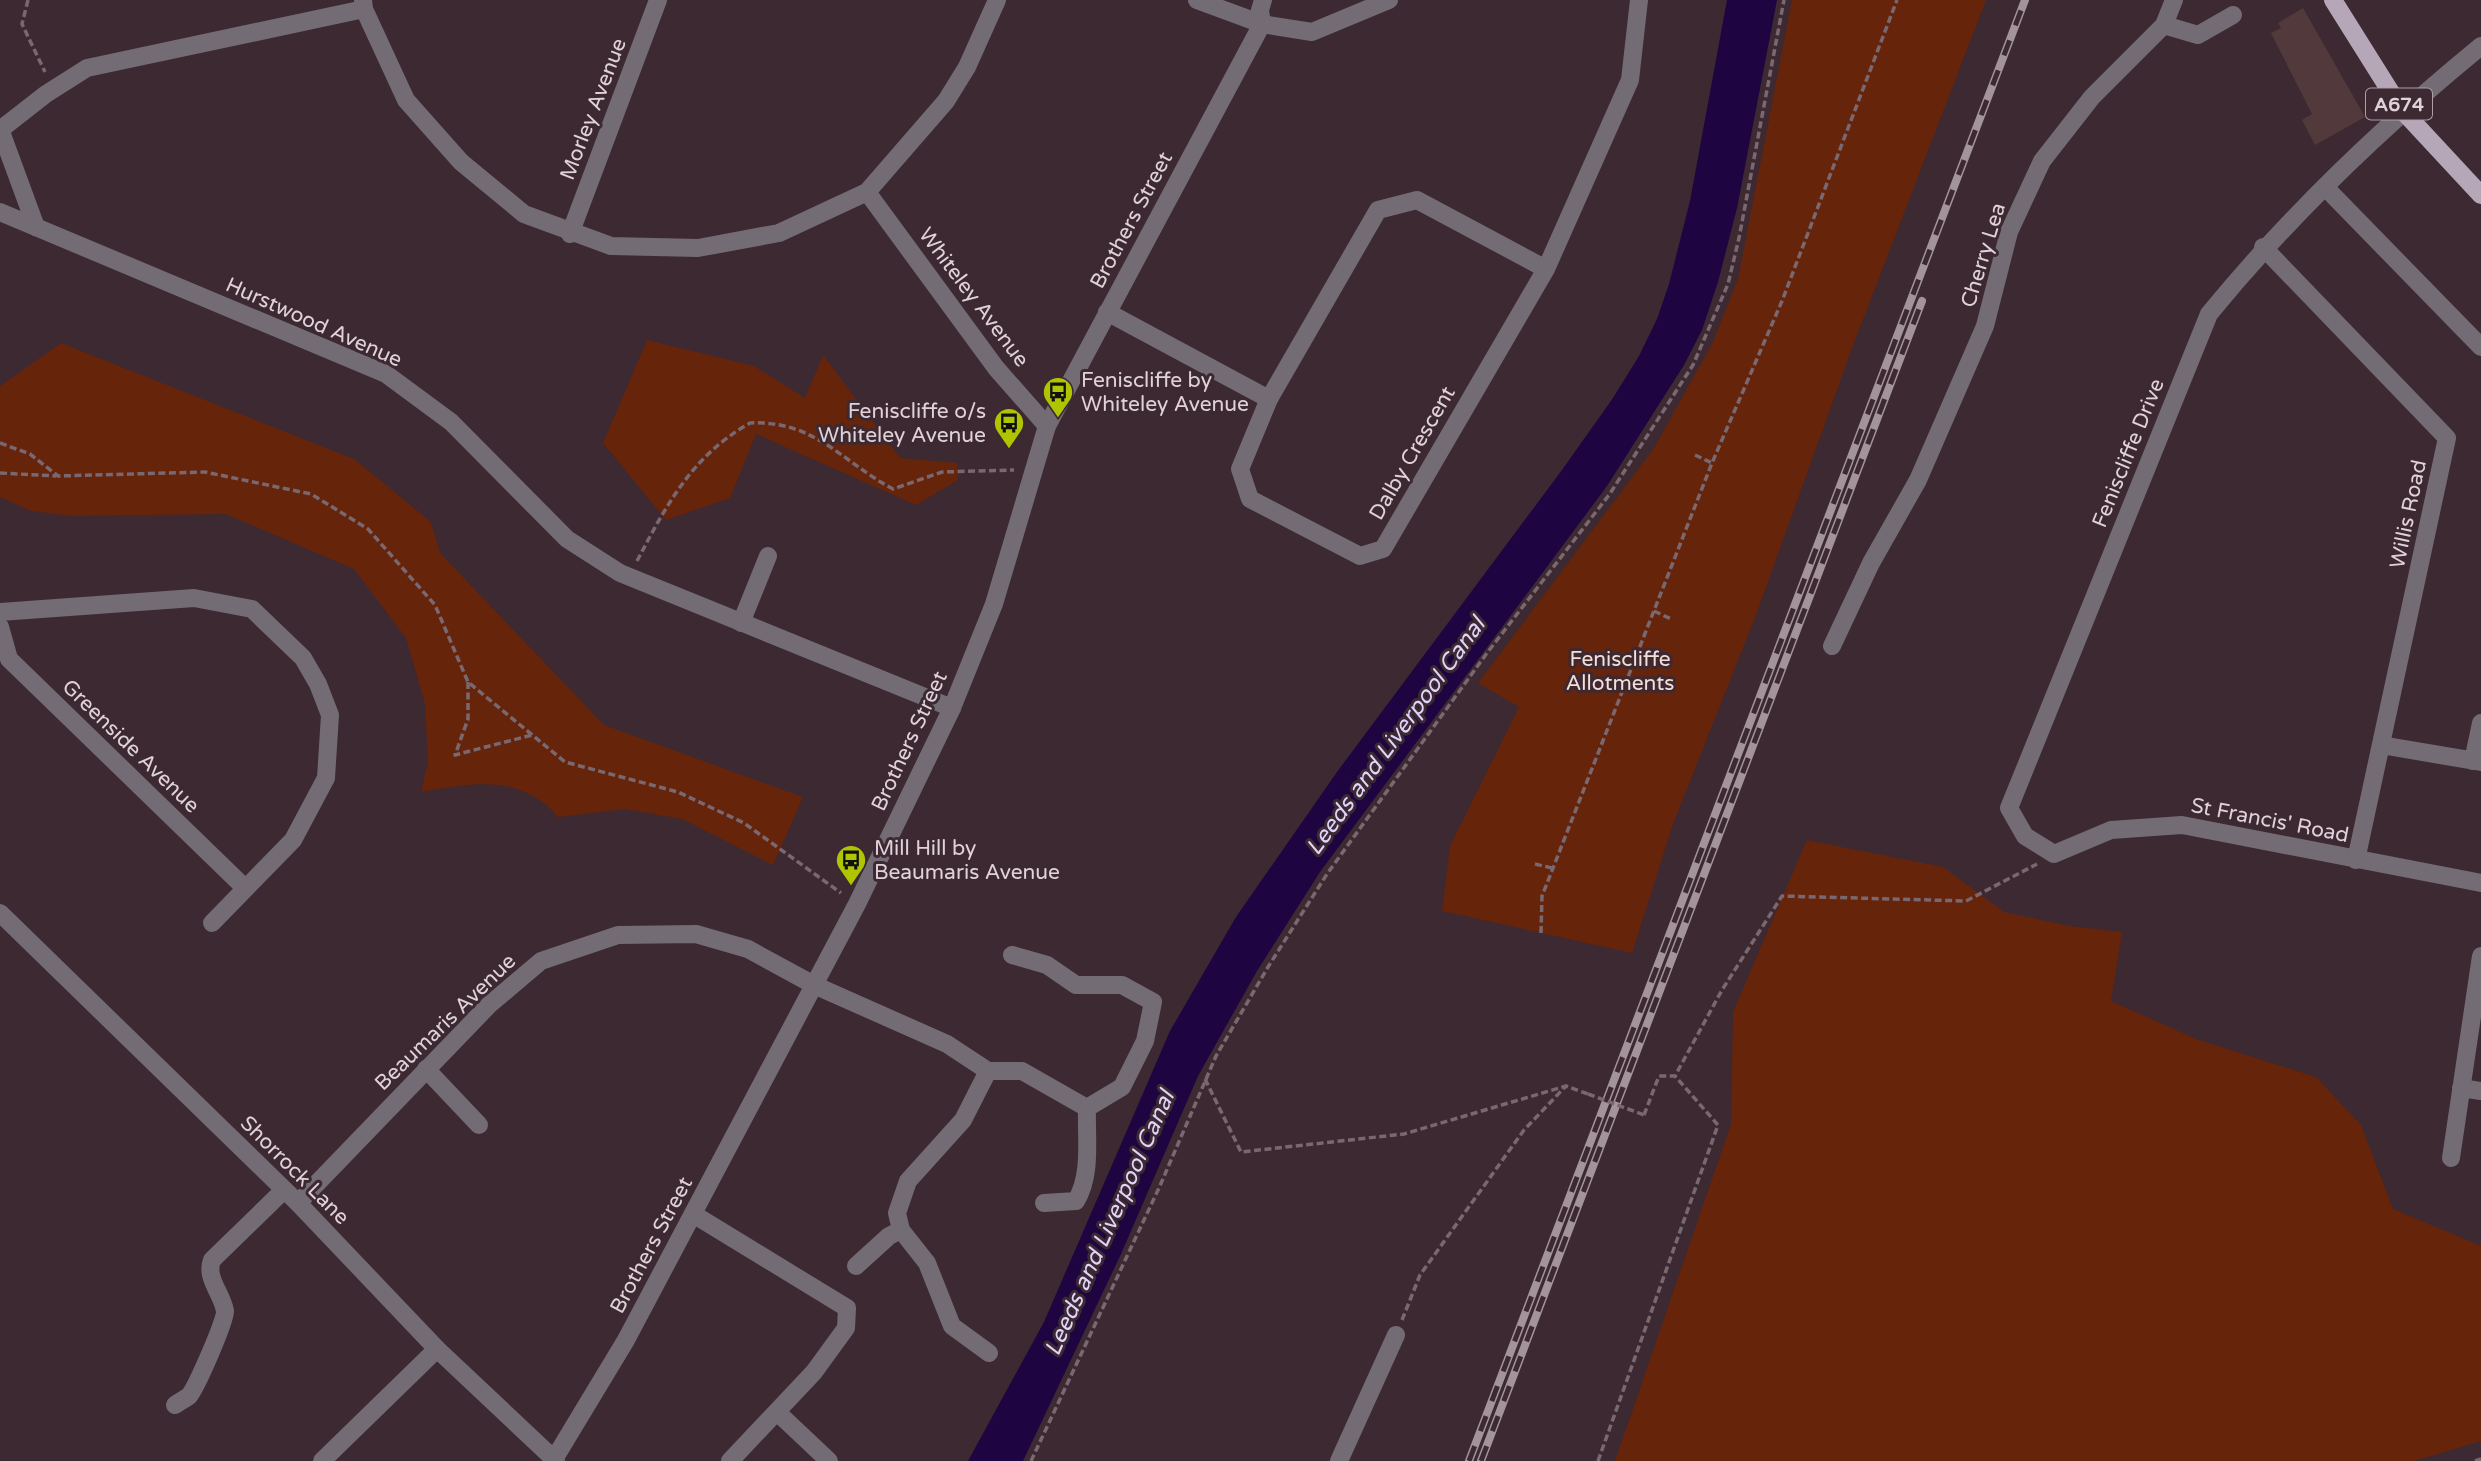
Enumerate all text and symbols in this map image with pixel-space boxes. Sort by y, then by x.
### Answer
street label: Morley Avenue [555,35,632,184]
road number: A674 [2366,88,2432,120]
street label: Brothers Street [1085,148,1178,293]
street label: Cherry Lea [1956,200,2011,310]
street label: Whiteley Avenue [913,223,1034,372]
street label: Hurstwood Avenue [222,272,406,373]
place label: Feniscliffe by Whiteley Avenue [1081,368,1249,417]
bus stop icon: Feniscliffe by Whiteley Avenue [1041,375,1075,419]
street label: Feniscliffe Drive [2087,375,2170,531]
street label: Dalby Crescent [1364,382,1461,525]
place label: Feniscliffe o/s Whiteley Avenue [818,399,986,448]
bus stop icon: Feniscliffe o/s Whiteley Avenue [992,406,1026,450]
street label: Willis Road [2385,458,2432,571]
water label: Leeds and Liverpool Canal [1300,610,1493,861]
park label: Feniscliffe Allotments [1566,647,1674,696]
street label: Brothers Street [866,667,953,815]
street label: Greenside Avenue [57,674,205,818]
street label: St Francis' Road [2189,793,2351,848]
place label: Mill Hill by Beaumaris Avenue [874,836,1060,885]
bus stop icon: Mill Hill by Beaumaris Avenue [834,843,868,887]
street label: Beaumaris Avenue [370,949,521,1096]
water label: Leeds and Liverpool Canal [1039,1085,1182,1360]
street label: Shorrock Lane [235,1111,354,1230]
street label: Brothers Street [605,1173,698,1318]

